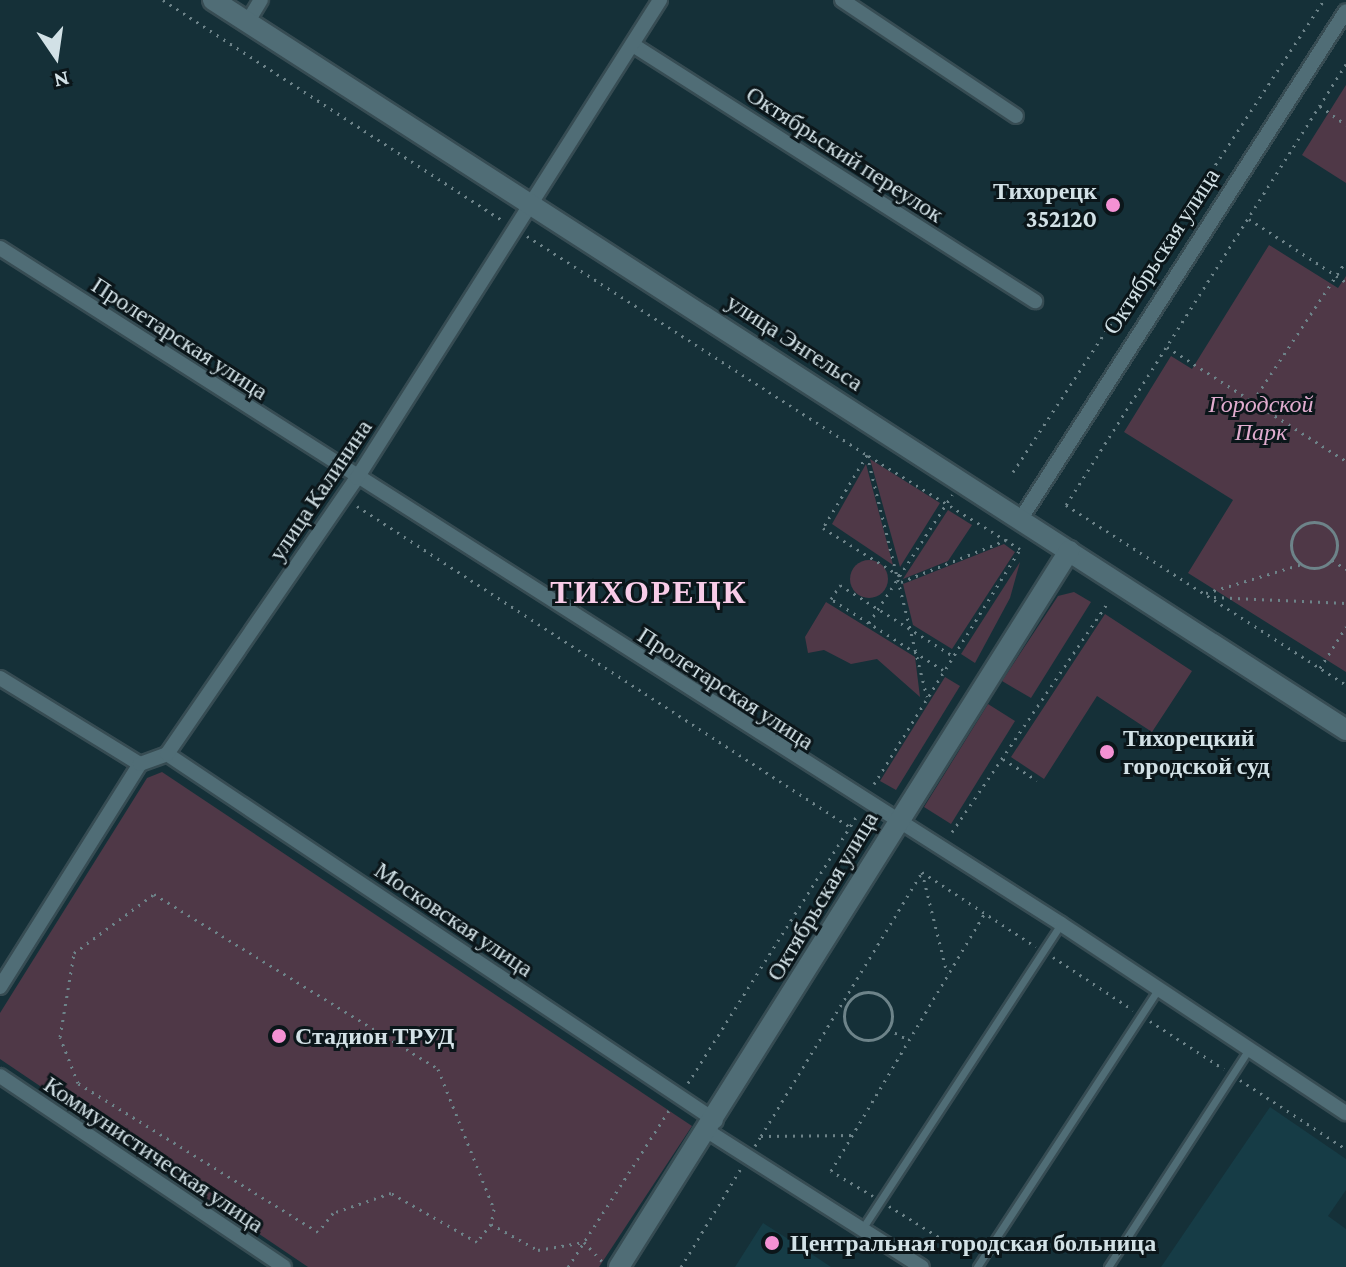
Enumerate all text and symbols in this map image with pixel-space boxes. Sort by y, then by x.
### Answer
north arrow [16,16,96,96]
text: N [51,66,72,94]
street label: Октябрьский переулок [741,79,949,229]
street label: Октябрьская улица [1097,162,1225,340]
place label: Тихорецк 352120 [993,177,1097,233]
marker: Тихорецк 352120 [1104,196,1122,214]
street label: Пролетарская улица [86,270,274,406]
street label: улица Энгельса [721,287,869,397]
park label: Городской Парк [1208,390,1314,446]
street label: улица Калинина [262,414,378,566]
district label: ТИХОРЕЦК [550,573,748,611]
street label: Пролетарская улица [632,620,820,756]
place label: Тихорецкий городской суд [1123,724,1270,780]
marker: Тихорецкий городской суд [1098,743,1116,761]
street label: Октябрьская улица [760,806,884,986]
street label: Московская улица [369,855,539,983]
place label: Стадион ТРУД [295,1022,454,1050]
marker: Стадион ТРУД [270,1027,288,1045]
street label: Коммунистическая улица [39,1070,269,1238]
place label: Центральная городская больница [790,1229,1156,1257]
marker: Центральная городская больница [761,1232,783,1254]

